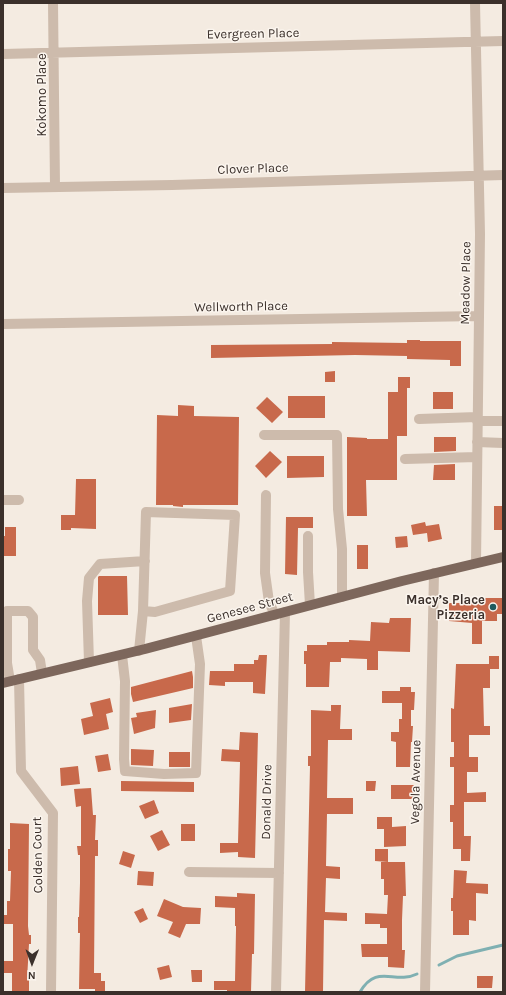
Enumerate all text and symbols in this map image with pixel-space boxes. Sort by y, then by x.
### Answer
street label: Evergreen Place [207,25,299,43]
street label: Kokomo Place [34,53,50,137]
street label: Clover Place [217,160,289,178]
street label: Meadow Place [457,241,475,325]
street label: Wellworth Place [194,298,288,316]
street label: Genesee Street [205,589,295,627]
place label: Macy’s Place Pizzeria [406,592,485,623]
marker: Macy’s Place Pizzeria [488,602,498,612]
street label: Vegola Avenue [407,740,425,824]
street label: Donald Drive [259,764,275,840]
street label: Colden Court [30,817,46,893]
north arrow [12,943,52,983]
text: N [28,969,36,982]

